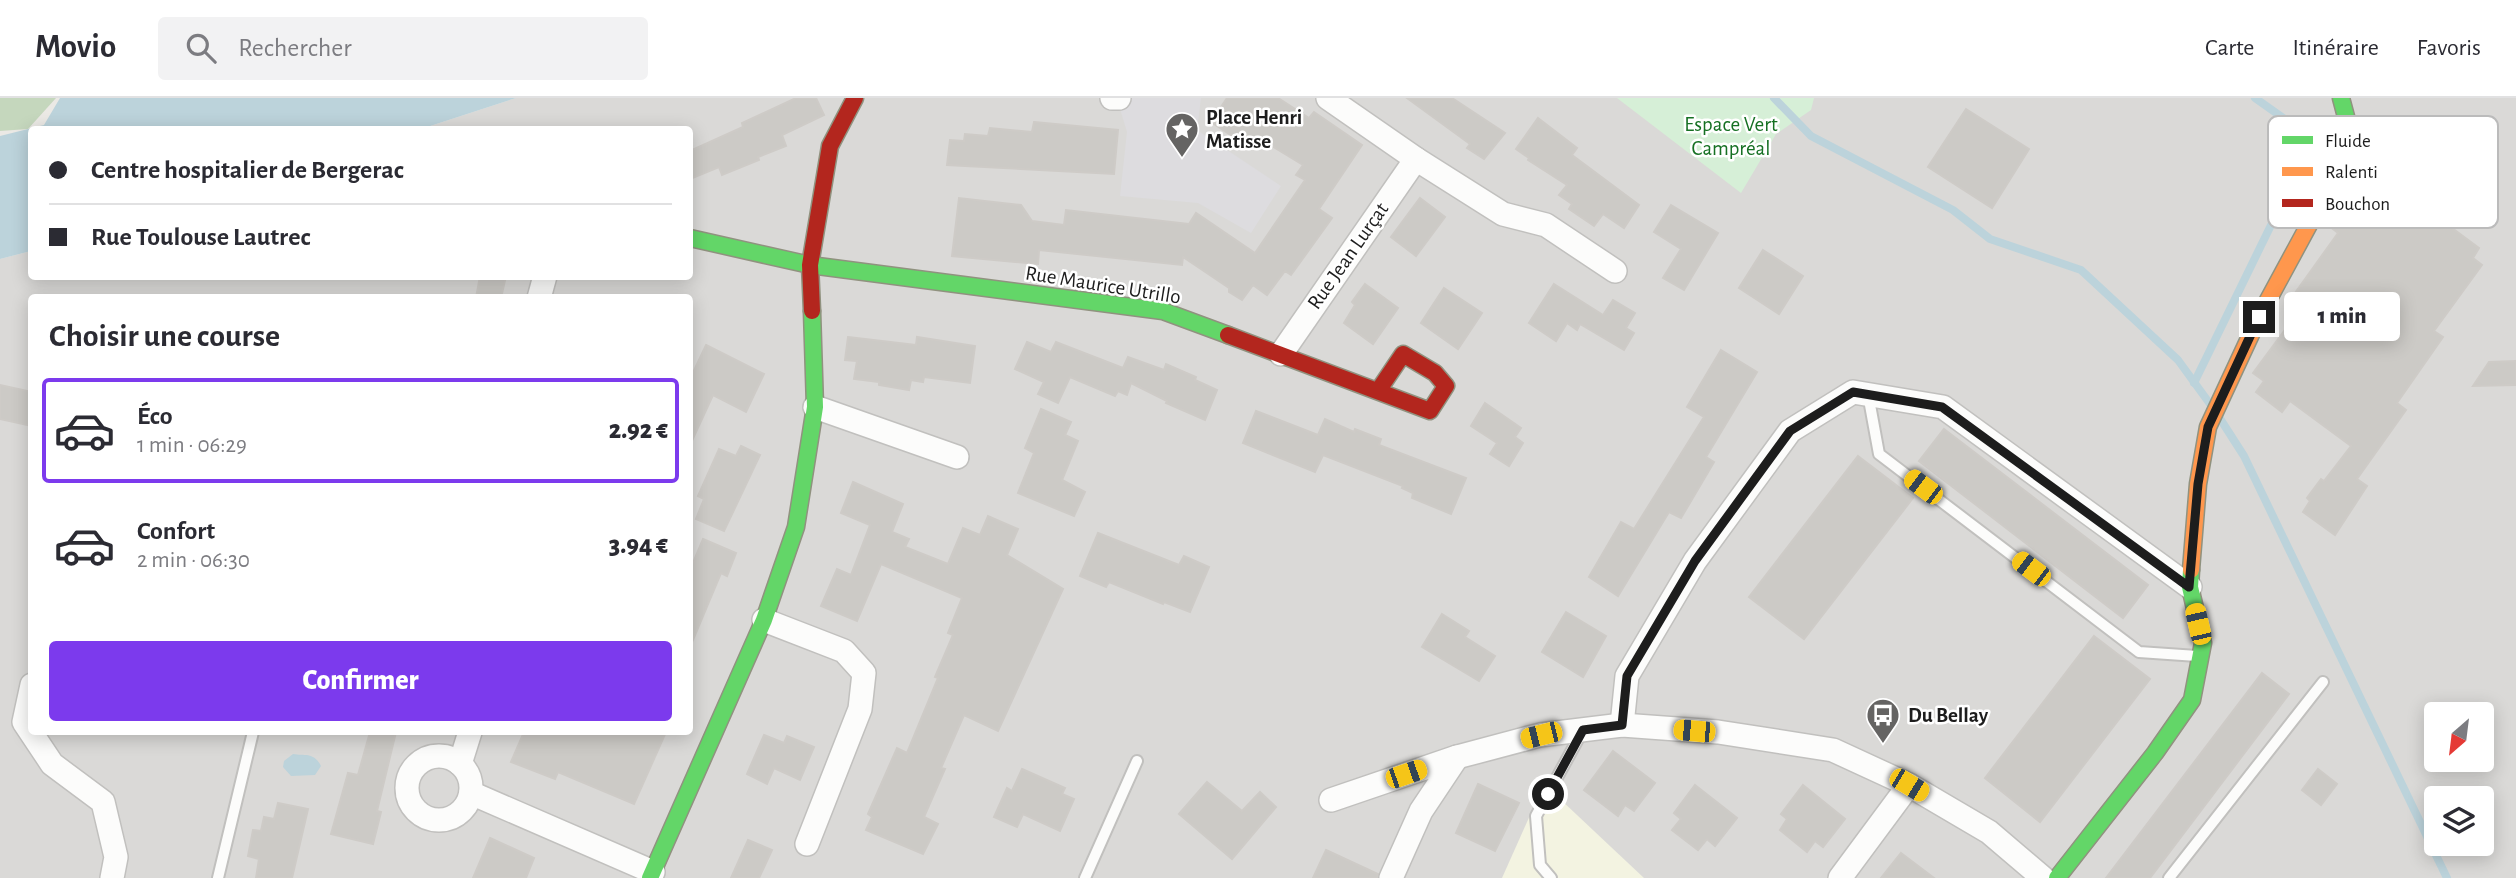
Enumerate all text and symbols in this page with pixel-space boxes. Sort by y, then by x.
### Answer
search box [158,17,648,80]
icon: search [182,29,220,67]
text: Movio [35,31,116,64]
text: Rechercher [238,35,352,61]
text: Carte [2205,36,2254,60]
text: Itinéraire [2292,36,2379,60]
text: Favoris [2417,36,2481,60]
place label: Place Henri Matisse [1206,107,1302,152]
place icon: Place Henri Matisse [1163,110,1201,159]
park label: Espace Vert Campréal [1684,114,1778,159]
legend [2268,116,2498,228]
text: Fluide [2325,132,2371,151]
text: Centre hospitalier de Bergerac [91,157,404,183]
text: Ralenti [2325,163,2378,182]
text: Bouchon [2325,195,2390,214]
street label: Rue Jean Lurçat [1304,199,1393,313]
text: Rue Toulouse Lautrec [91,224,310,250]
street label: Rue Maurice Utrillo [1024,262,1182,308]
callout: 1 min [2284,292,2399,342]
route end [2243,301,2275,333]
text: 1 min [2318,305,2366,328]
text: Choisir une course [49,320,280,352]
icon: car [53,399,116,462]
text: Éco [137,403,173,429]
text: 2.92 € [609,417,668,443]
text: 1 min · 06:29 [137,434,247,457]
car [1900,466,1947,508]
icon: car [53,514,116,577]
text: Confort [137,518,215,544]
text: 3.94 € [609,532,668,558]
car [2008,548,2055,590]
text: 2 min · 06:30 [137,549,250,572]
car [2184,601,2213,647]
button: Confirmer [49,641,672,721]
bus stop icon: Du Bellay [1864,696,1902,745]
north arrow [2424,702,2494,772]
map controls [2424,702,2494,856]
place label: Du Bellay [1908,705,1989,726]
car [1673,719,1716,743]
car [1519,720,1564,750]
car [1383,757,1430,791]
car [1886,765,1933,805]
route start [1532,778,1564,810]
button: layers [2424,786,2494,856]

